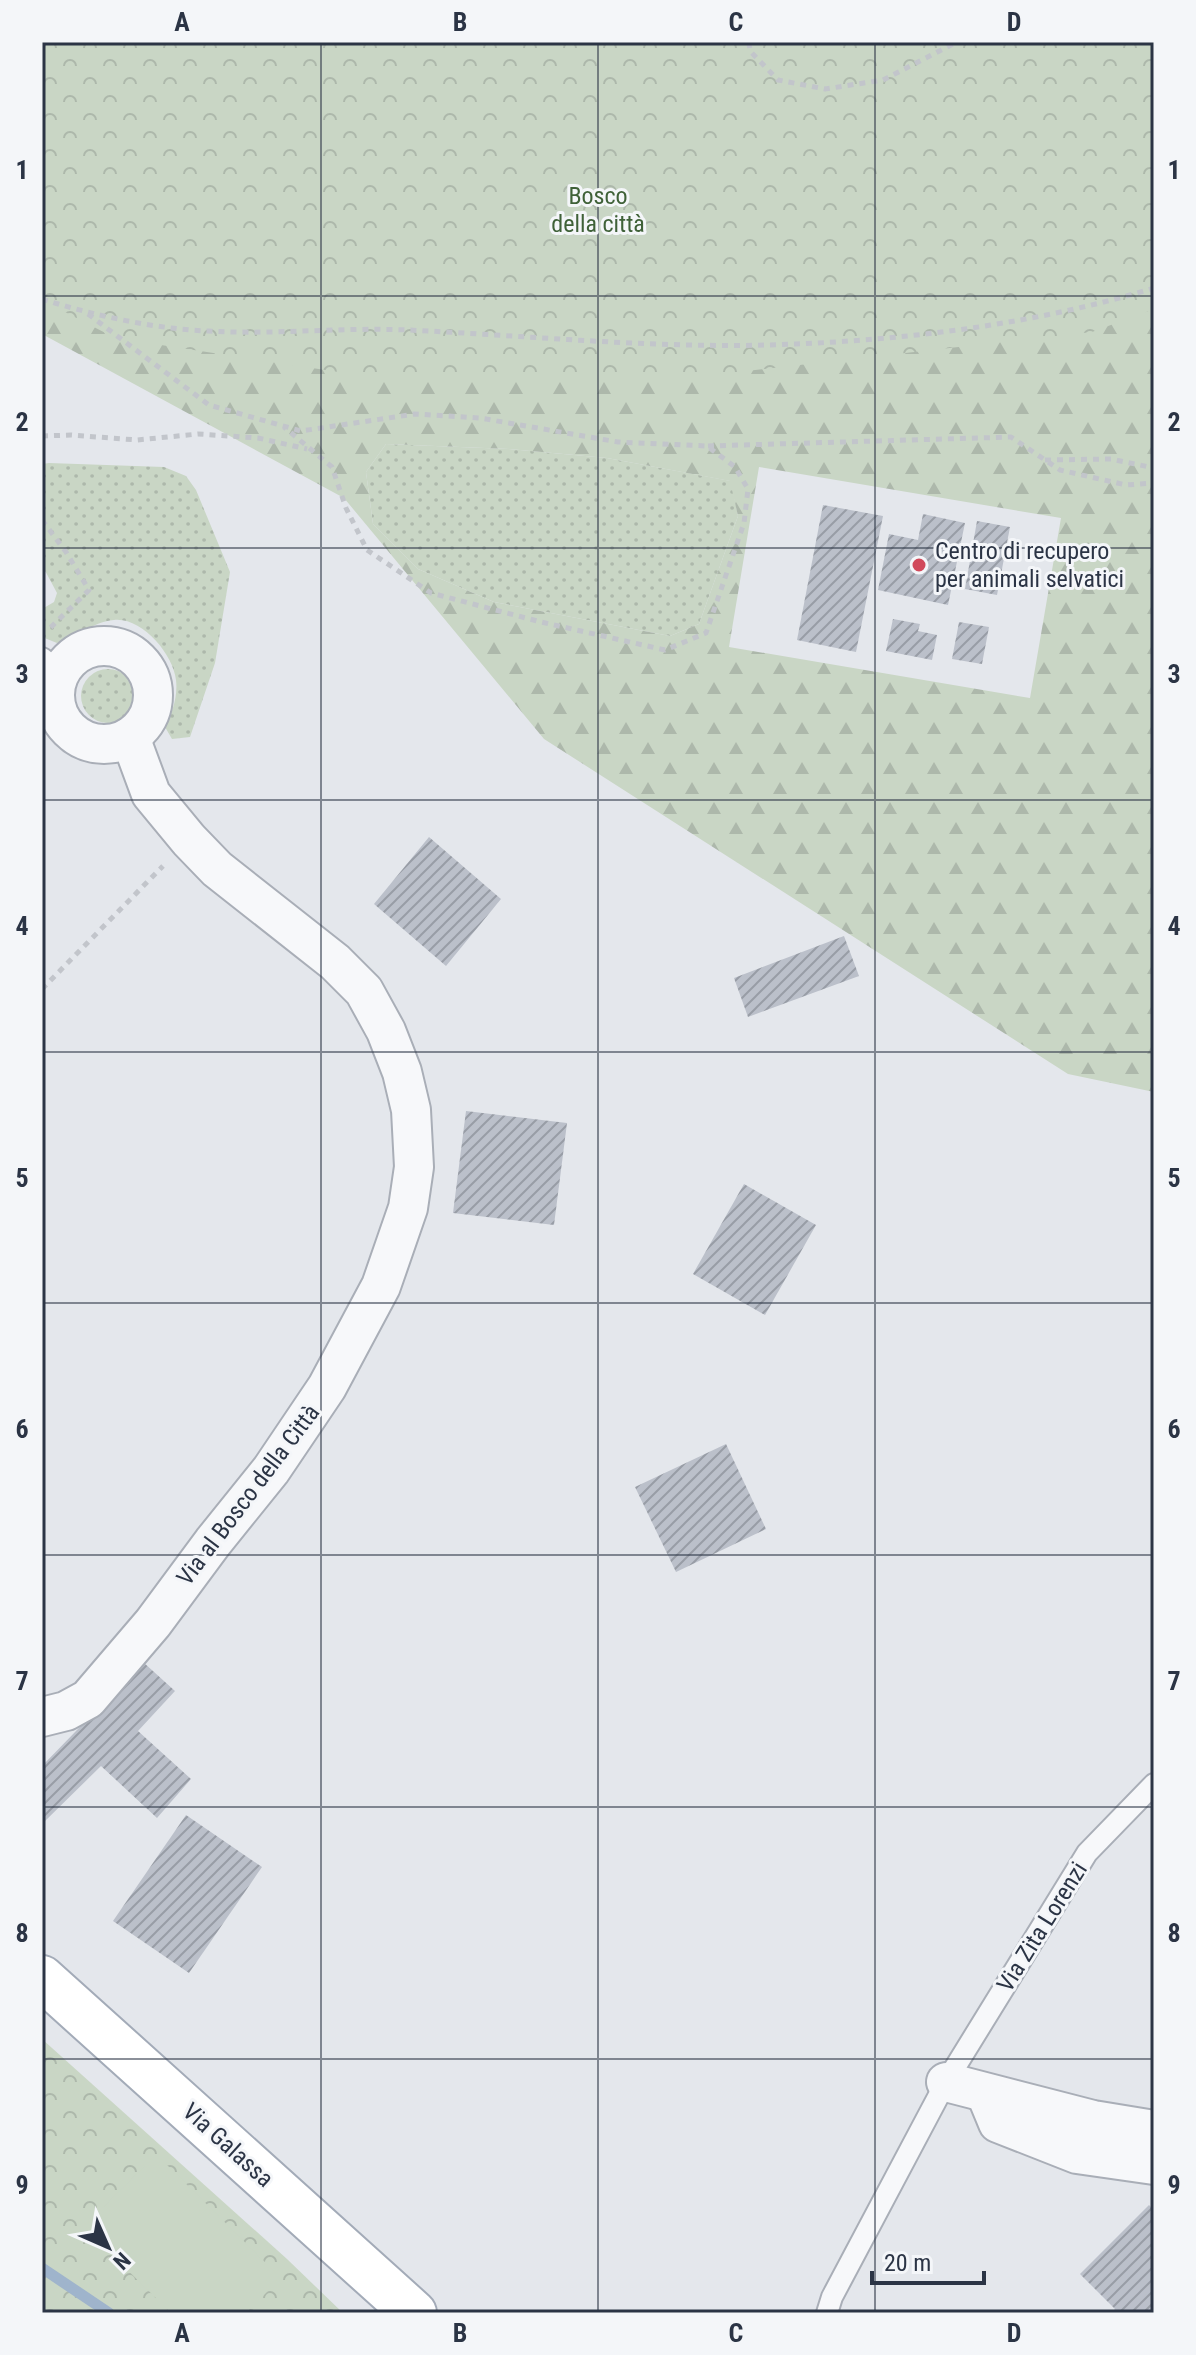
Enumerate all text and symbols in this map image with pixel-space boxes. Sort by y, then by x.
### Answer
text: A [174,7,190,37]
text: B [453,7,467,37]
text: C [729,7,744,37]
text: D [1007,7,1021,37]
text: 1 [15,155,29,185]
text: 1 [1167,155,1181,185]
park label: Bosco della città [551,182,645,238]
text: 2 [15,407,29,437]
text: 2 [1167,407,1181,437]
place label: Centro di recupero per animali selvatici [935,537,1124,593]
marker: Centro di recupero per animali selvatici [910,556,928,574]
text: 3 [15,659,29,689]
text: 3 [1167,659,1181,689]
text: 4 [15,911,29,941]
text: 4 [1167,911,1181,941]
text: 5 [15,1163,29,1193]
text: 5 [1167,1163,1181,1193]
street label: Via al Bosco della Città [171,1399,325,1591]
text: 6 [15,1414,29,1444]
text: 6 [1167,1414,1181,1444]
text: 7 [15,1666,29,1696]
text: 7 [1167,1666,1181,1696]
street label: Via Zita Lorenzi [991,1857,1093,1997]
text: 8 [15,1918,29,1948]
text: 8 [1167,1918,1181,1948]
street label: Via Galassa [177,2097,279,2193]
text: 9 [15,2170,29,2200]
text: 9 [1167,2170,1181,2200]
north arrow [68,2207,148,2287]
scale bar [872,2235,984,2285]
text: N [108,2247,135,2274]
text: 20 m [884,2249,931,2277]
text: A [174,2318,190,2348]
text: B [453,2318,467,2348]
text: C [729,2318,744,2348]
text: D [1007,2318,1021,2348]

